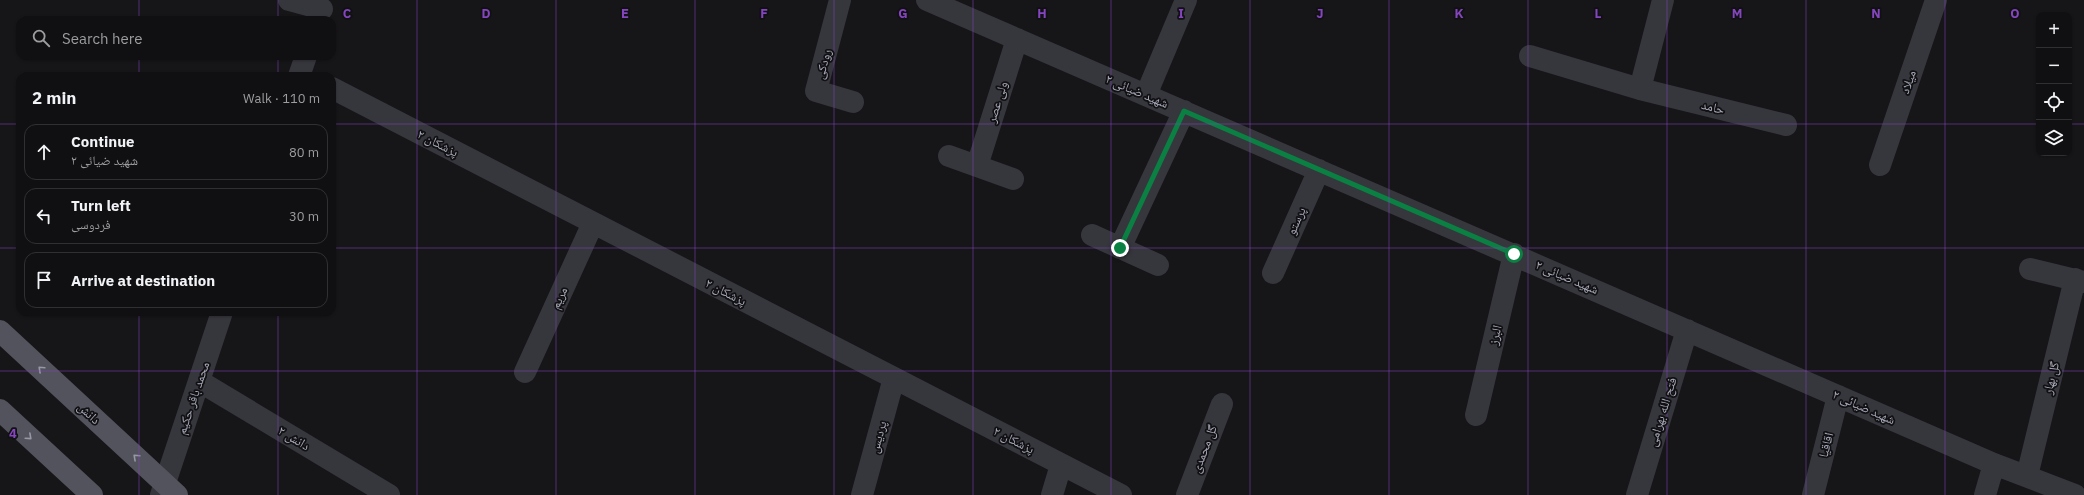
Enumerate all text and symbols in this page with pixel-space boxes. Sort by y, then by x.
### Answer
text: C [343,5,352,22]
text: D [481,5,491,22]
text: E [621,5,629,22]
text: F [760,5,768,22]
text: G [898,5,908,22]
text: H [1037,5,1047,22]
text: I [1178,5,1184,22]
text: J [1316,5,1324,22]
text: K [1454,5,1464,22]
text: L [1595,5,1602,22]
text: M [1732,5,1742,22]
text: N [1871,5,1881,22]
text: O [2010,5,2020,22]
map controls [2036,12,2072,156]
button: + [2036,12,2072,48]
search box [16,16,336,60]
icon: search [30,27,52,49]
text: Search here [62,29,142,48]
street label: رودکی [811,47,835,81]
button: − [2036,48,2072,84]
street label: میلاد [1896,68,1920,96]
street label: شهید ضیائی ۲ [1103,70,1171,112]
street label: ولی عصر [982,79,1011,126]
button: locate [2036,84,2072,120]
text: 2 min [32,87,76,109]
text: Walk · 110 m [243,90,320,107]
street label: حامد [1699,96,1727,118]
button: layers [2036,120,2072,156]
street label: پزشکان ۲ [414,125,462,161]
text: Continue [71,132,135,151]
icon: ahead [33,141,55,163]
text: 80 m [289,144,319,161]
text: شهید ضیائی ۲ [71,152,138,169]
text: Turn left [71,196,131,215]
street label: پرستو [1282,204,1310,238]
icon: left [33,205,55,227]
text: 30 m [289,208,319,225]
text: فردوسی [71,216,111,233]
route end [1111,239,1129,257]
route start [1505,245,1523,263]
street label: شهید ضیائی ۲ [1533,256,1601,298]
icon: arrive [33,269,55,291]
text: Arrive at destination [71,271,215,290]
street label: پزشکان ۲ [702,274,750,310]
street label: مریم [547,284,571,312]
street label: البرز [1484,323,1506,348]
street label: محمد باقر حکیم [173,359,213,437]
street label: گل بهار [2039,359,2063,397]
one-way arrow [38,366,46,374]
street label: فتح الله بهرامی [1643,375,1682,449]
street label: شهید ضیائی ۲ [1830,386,1898,428]
street label: دانش [74,398,104,428]
street label: پردیس [866,419,891,455]
street label: دانش ۲ [275,422,313,454]
street label: پزشکان ۲ [990,422,1038,458]
street label: گل محمدی [1187,422,1221,476]
text: 4 [9,425,17,442]
street label: اقاقیا [1815,431,1837,459]
one-way arrow [24,432,32,440]
one-way arrow [133,455,141,462]

